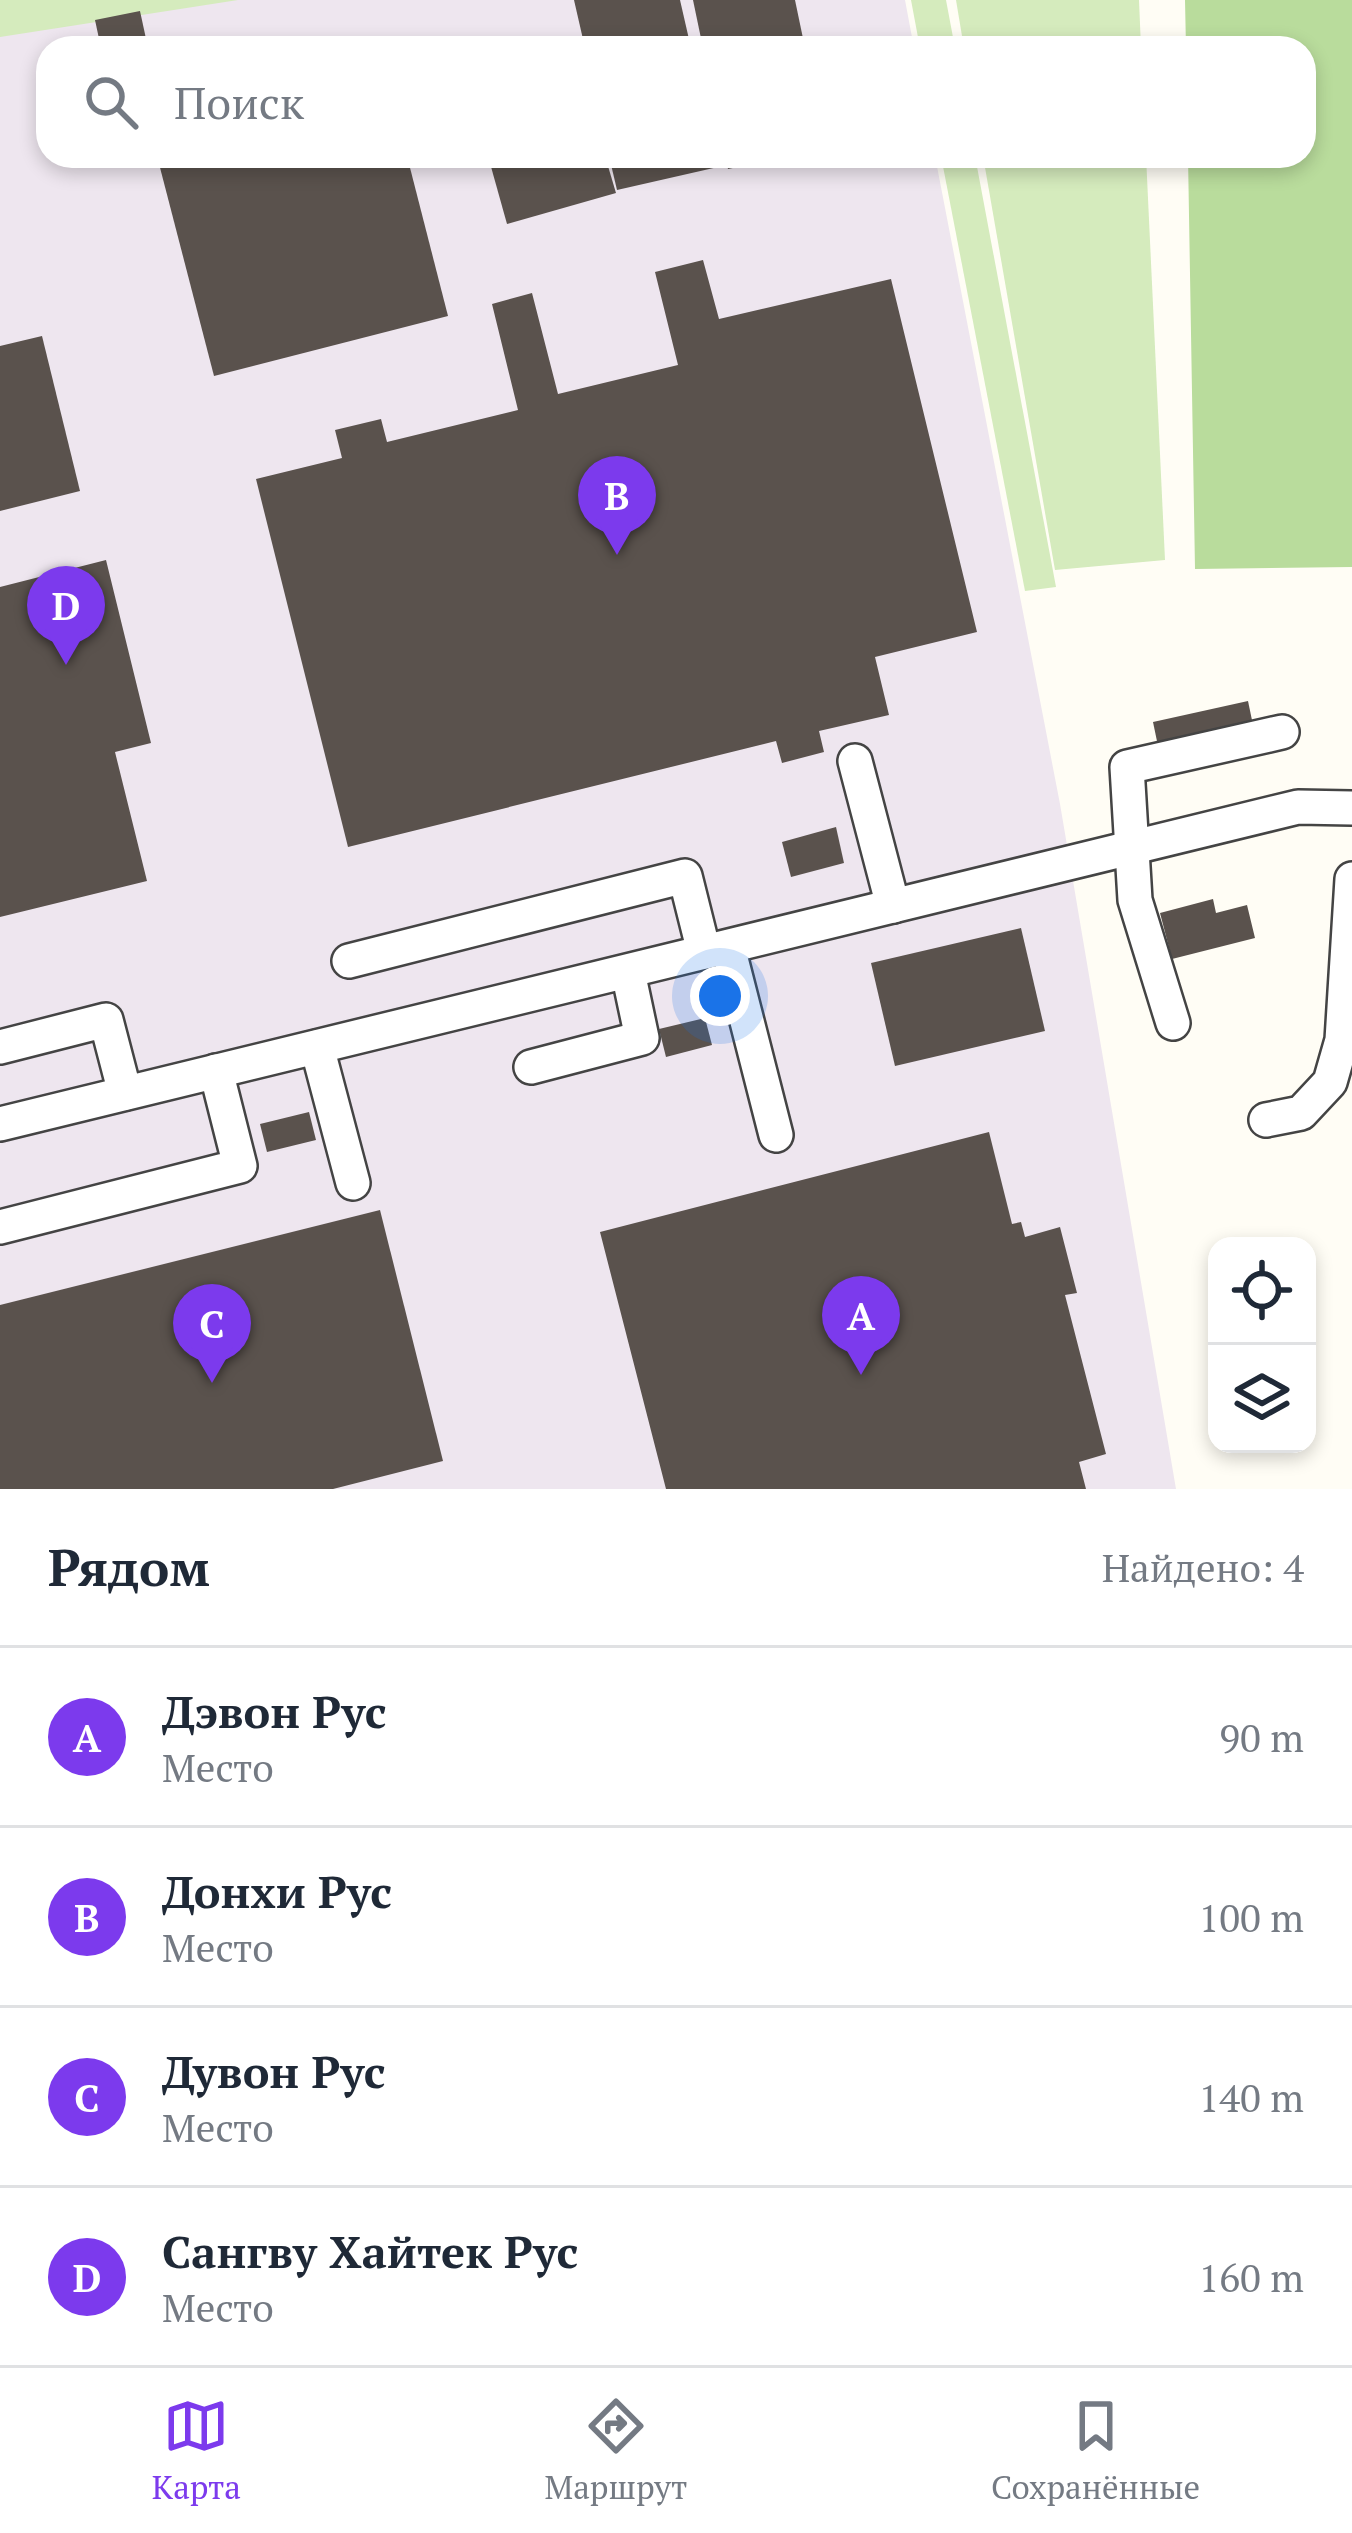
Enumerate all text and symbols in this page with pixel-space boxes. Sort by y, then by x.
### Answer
search box [36,36,1316,168]
icon: search [78,69,144,135]
text: Поиск [174,72,304,132]
pin: B [578,456,656,555]
pin: D [27,566,105,665]
your location [690,966,750,1026]
map controls [1208,1237,1316,1453]
button: locate [1208,1237,1316,1345]
pin: A [822,1276,900,1375]
pin: C [173,1284,251,1383]
button: layers [1208,1345,1316,1453]
text: Рядом [48,1533,210,1601]
text: Найдено: 4 [1102,1541,1304,1593]
text: Дэвон Рус [162,1681,387,1741]
text: A [73,1711,101,1763]
text: 90 m [1219,1711,1304,1763]
text: Место [162,1741,274,1793]
text: Донхи Рус [162,1861,392,1921]
text: B [74,1891,100,1943]
text: 100 m [1199,1891,1304,1943]
text: Место [162,1921,274,1973]
text: Дувон Рус [162,2041,386,2101]
text: C [74,2071,100,2123]
text: 140 m [1199,2071,1304,2123]
text: Место [162,2101,274,2153]
text: Сангву Хайтек Рус [162,2221,578,2281]
text: D [73,2251,101,2303]
text: 160 m [1199,2251,1304,2303]
text: Место [162,2281,274,2333]
tab: Карта [152,2393,241,2508]
tab: Маршрут [545,2393,687,2508]
tab: Сохранённые [991,2393,1200,2508]

